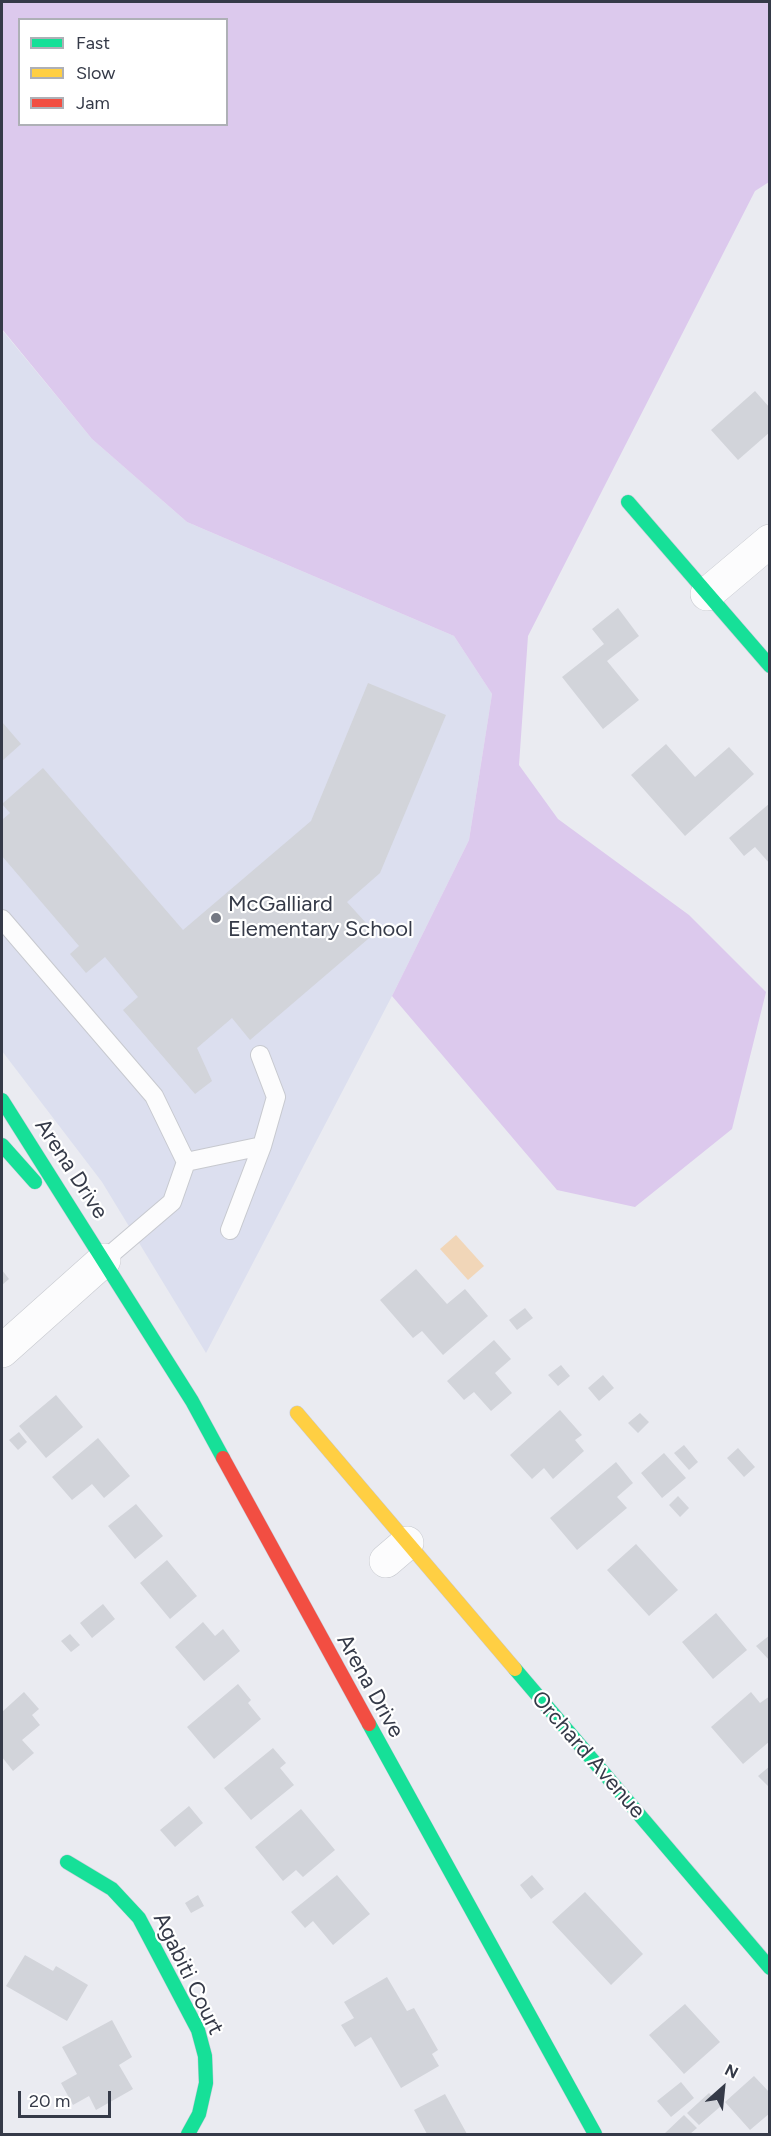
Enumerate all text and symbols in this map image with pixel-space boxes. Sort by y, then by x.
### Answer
legend [18,18,228,126]
text: Fast [76,32,110,54]
text: Slow [76,62,115,84]
text: Jam [76,92,110,114]
place label: McGalliard Elementary School [228,892,413,944]
marker: McGalliard Elementary School [209,911,223,925]
street label: Arena Drive [29,1114,113,1224]
street label: Arena Drive [331,1630,409,1742]
street label: Orchard Avenue [526,1686,650,1824]
street label: Agabiti Court [147,1909,229,2039]
north arrow [693,2058,753,2118]
text: N [722,2060,741,2083]
scale bar [21,2079,114,2117]
text: 20 m [29,2090,70,2112]

